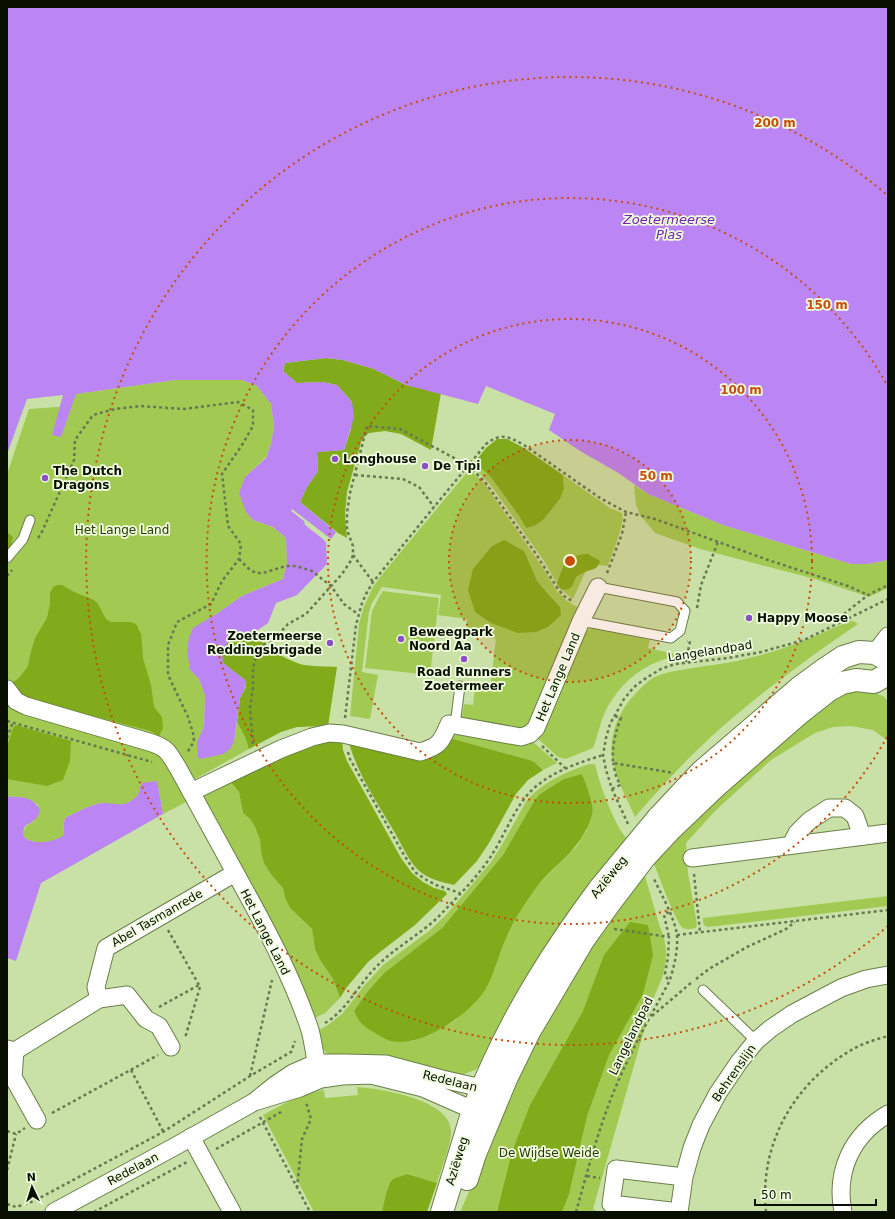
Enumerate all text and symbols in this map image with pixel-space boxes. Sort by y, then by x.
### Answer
text: 200 m [754,116,796,130]
water label: Zoetermeerse Plas [622,212,715,242]
text: 150 m [806,298,848,312]
text: 100 m [720,383,762,397]
place label: Longhouse [343,452,417,466]
marker: Longhouse [330,454,340,464]
place label: De Tipi [433,459,480,473]
marker: De Tipi [420,461,430,471]
place label: The Dutch Dragons [53,464,122,492]
text: 50 m [639,469,673,483]
marker: The Dutch Dragons [40,473,50,483]
park label: Het Lange Land [75,523,169,537]
centre of rings [563,554,577,568]
place label: Happy Moose [757,611,848,625]
marker: Happy Moose [744,613,754,623]
place label: Beweegpark Noord Aa [409,625,494,653]
place label: Zoetermeerse Reddingsbrigade [207,629,322,657]
street label: Het Lange Land [533,631,583,723]
marker: Beweegpark Noord Aa [396,634,406,644]
street label: Langelandpad [667,637,753,665]
marker: Zoetermeerse Reddingsbrigade [325,638,335,648]
marker: Road Runners Zoetermeer [459,654,469,664]
place label: Road Runners Zoetermeer [417,665,511,693]
street label: Aziëweg [588,853,630,901]
street label: Abel Tasmanrede [109,886,205,950]
street label: Het Lange Land [237,887,293,977]
street label: Langelandpad [606,995,656,1077]
street label: Behrenslijn [709,1042,759,1104]
street label: Redelaan [421,1067,479,1095]
street label: Aziëweg [443,1135,471,1187]
park label: De Wijdse Weide [499,1146,599,1160]
street label: Redelaan [105,1150,161,1188]
north arrow [12,1167,52,1207]
text: N [26,1171,36,1184]
scale bar [755,1181,876,1207]
text: 50 m [761,1188,792,1202]

